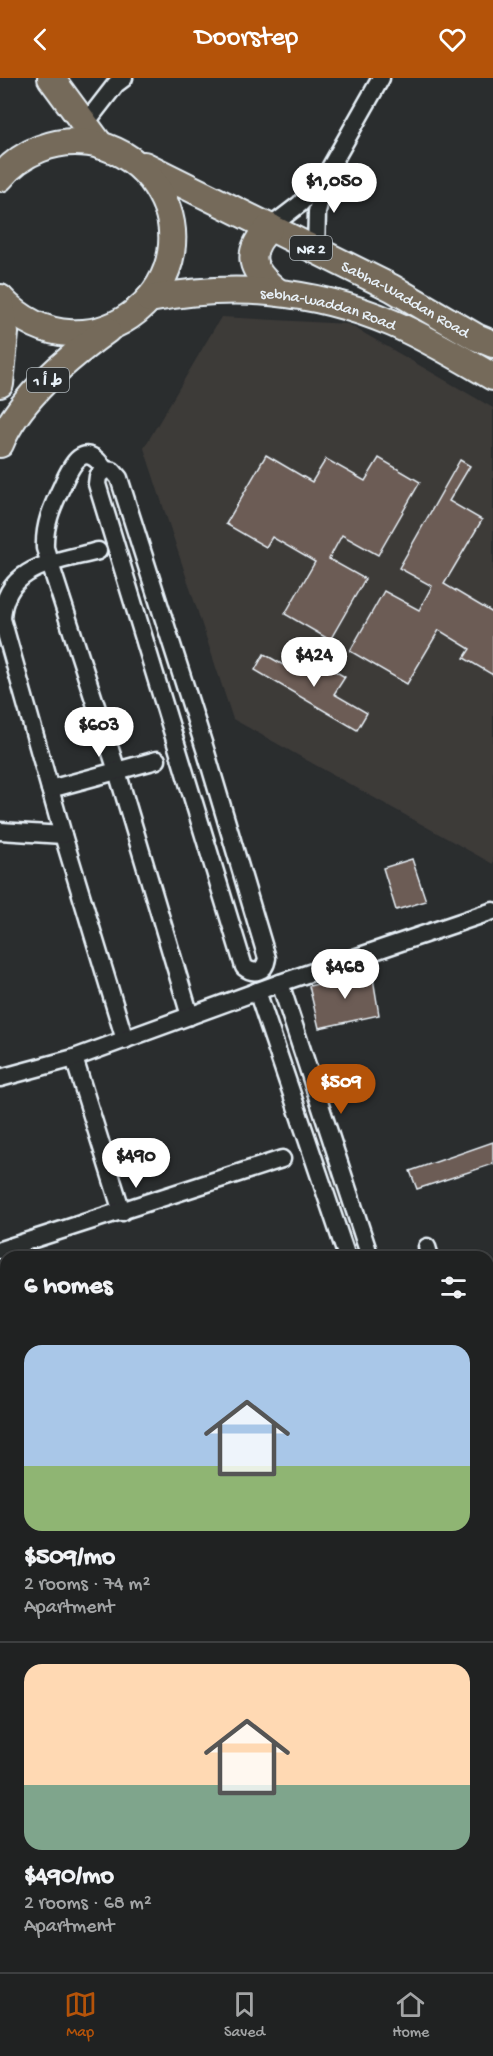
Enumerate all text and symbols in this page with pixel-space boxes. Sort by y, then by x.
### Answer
icon: back [24,23,57,56]
text: Doorstep [195,23,298,55]
icon: heart [436,23,469,56]
pin: $1,050 [285,163,383,214]
text: $1,050 [306,171,362,194]
road number: NR 2 [290,236,332,260]
street label: Sabha-Waddan Road [337,258,473,345]
street label: sebha-waddan Road [259,285,400,337]
road number: ط أ 1 [27,368,69,392]
pin: $424 [278,637,350,688]
text: $424 [295,645,333,668]
pin: $603 [63,707,135,758]
text: $603 [79,715,119,738]
pin: $468 [309,949,381,1000]
text: $468 [325,957,365,980]
pin: $509 [305,1064,377,1115]
text: $509 [321,1072,361,1095]
pin: $490 [100,1138,172,1189]
text: $490 [116,1146,156,1169]
icon: filters [437,1271,470,1304]
text: 6 homes [24,1272,112,1303]
icon: home [193,1384,301,1492]
text: $509/mo [24,1543,115,1574]
text: 2 rooms · 74 m² [24,1574,150,1597]
text: Apartment [24,1597,114,1620]
icon: home [193,1703,301,1811]
text: $490/mo [24,1862,114,1893]
text: 2 rooms · 68 m² [24,1893,152,1916]
text: Apartment [24,1916,114,1939]
tab: Map [64,1988,97,2043]
tab: Saved [224,1988,265,2043]
tab: Home [392,1988,429,2043]

